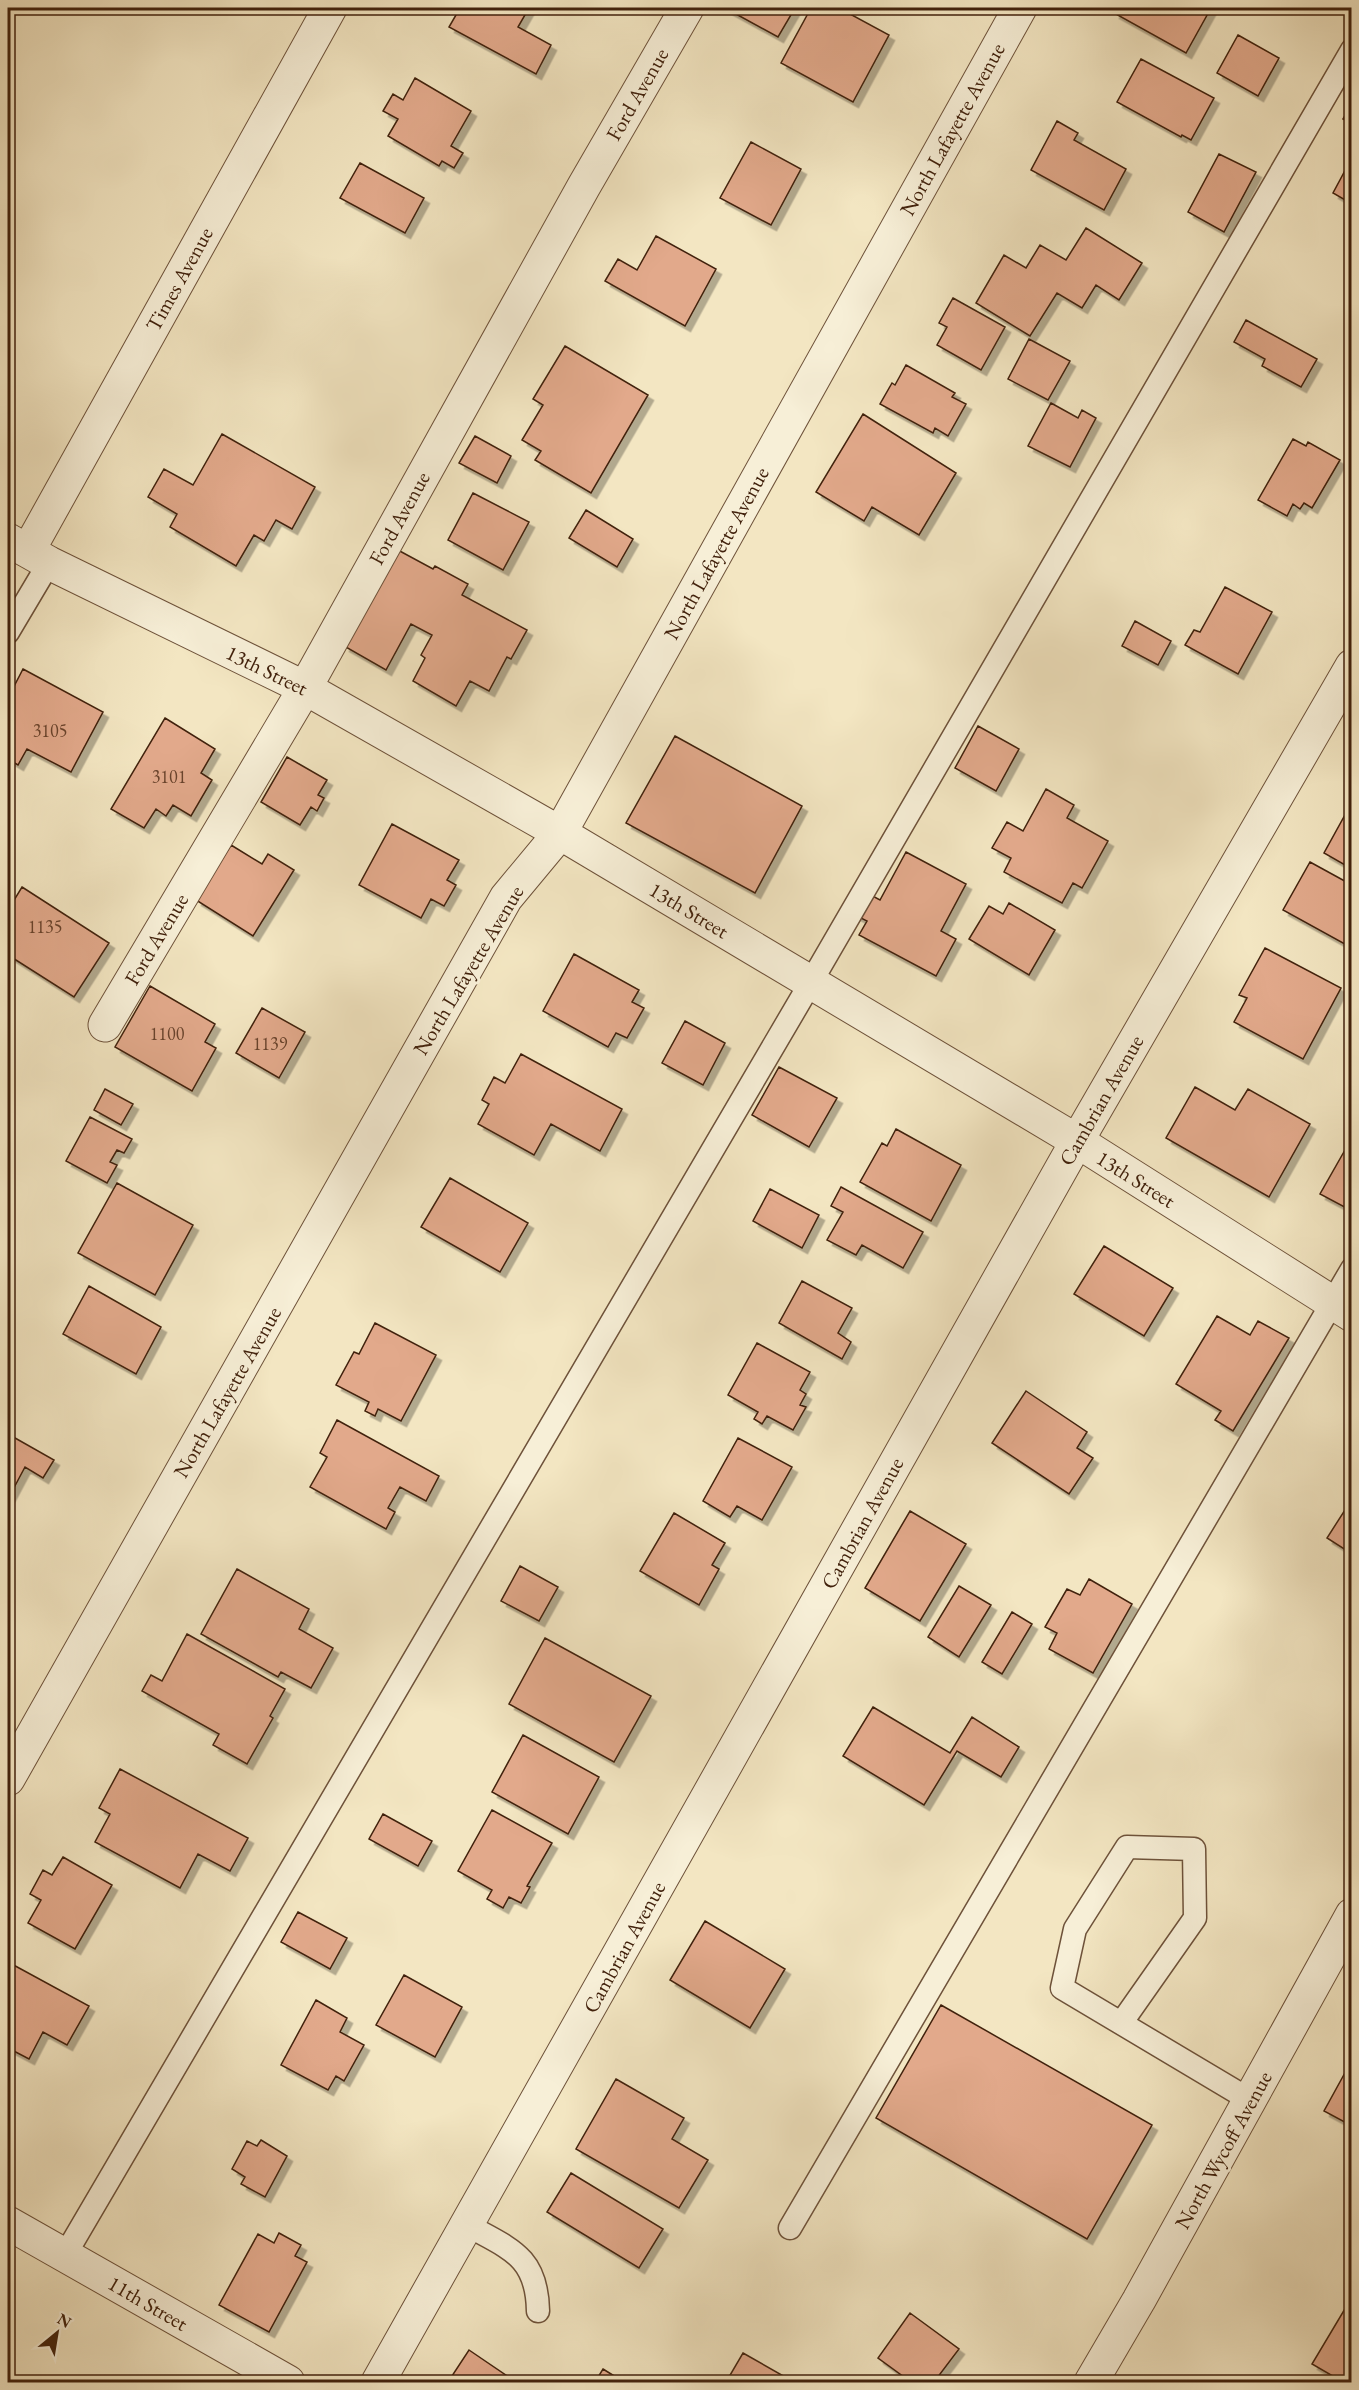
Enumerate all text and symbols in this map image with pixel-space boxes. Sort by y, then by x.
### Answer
street label: North Lafayette Avenue [893,38,1011,220]
street label: Ford Avenue [600,43,674,145]
street label: Times Avenue [139,222,219,336]
street label: North Lafayette Avenue [657,462,775,644]
street label: Ford Avenue [362,467,436,569]
street label: 13th Street [222,639,313,702]
house number: 3105 [33,719,67,742]
house number: 3101 [152,765,186,788]
street label: 13th Street [644,876,734,944]
street label: North Lafayette Avenue [407,880,529,1060]
street label: Ford Avenue [118,888,194,990]
house number: 1135 [28,915,62,938]
house number: 1100 [150,1022,185,1045]
street label: Cambrian Avenue [1053,1030,1149,1170]
house number: 1139 [253,1032,288,1055]
street label: 13th Street [1092,1144,1181,1214]
street label: North Lafayette Avenue [167,1302,287,1482]
street label: Cambrian Avenue [815,1452,909,1594]
street label: Cambrian Avenue [577,1876,671,2018]
street label: North Wycoff Avenue [1168,2066,1278,2234]
street label: 11th Street [103,2269,193,2337]
north arrow [27,2303,87,2363]
text: N [53,2308,75,2333]

